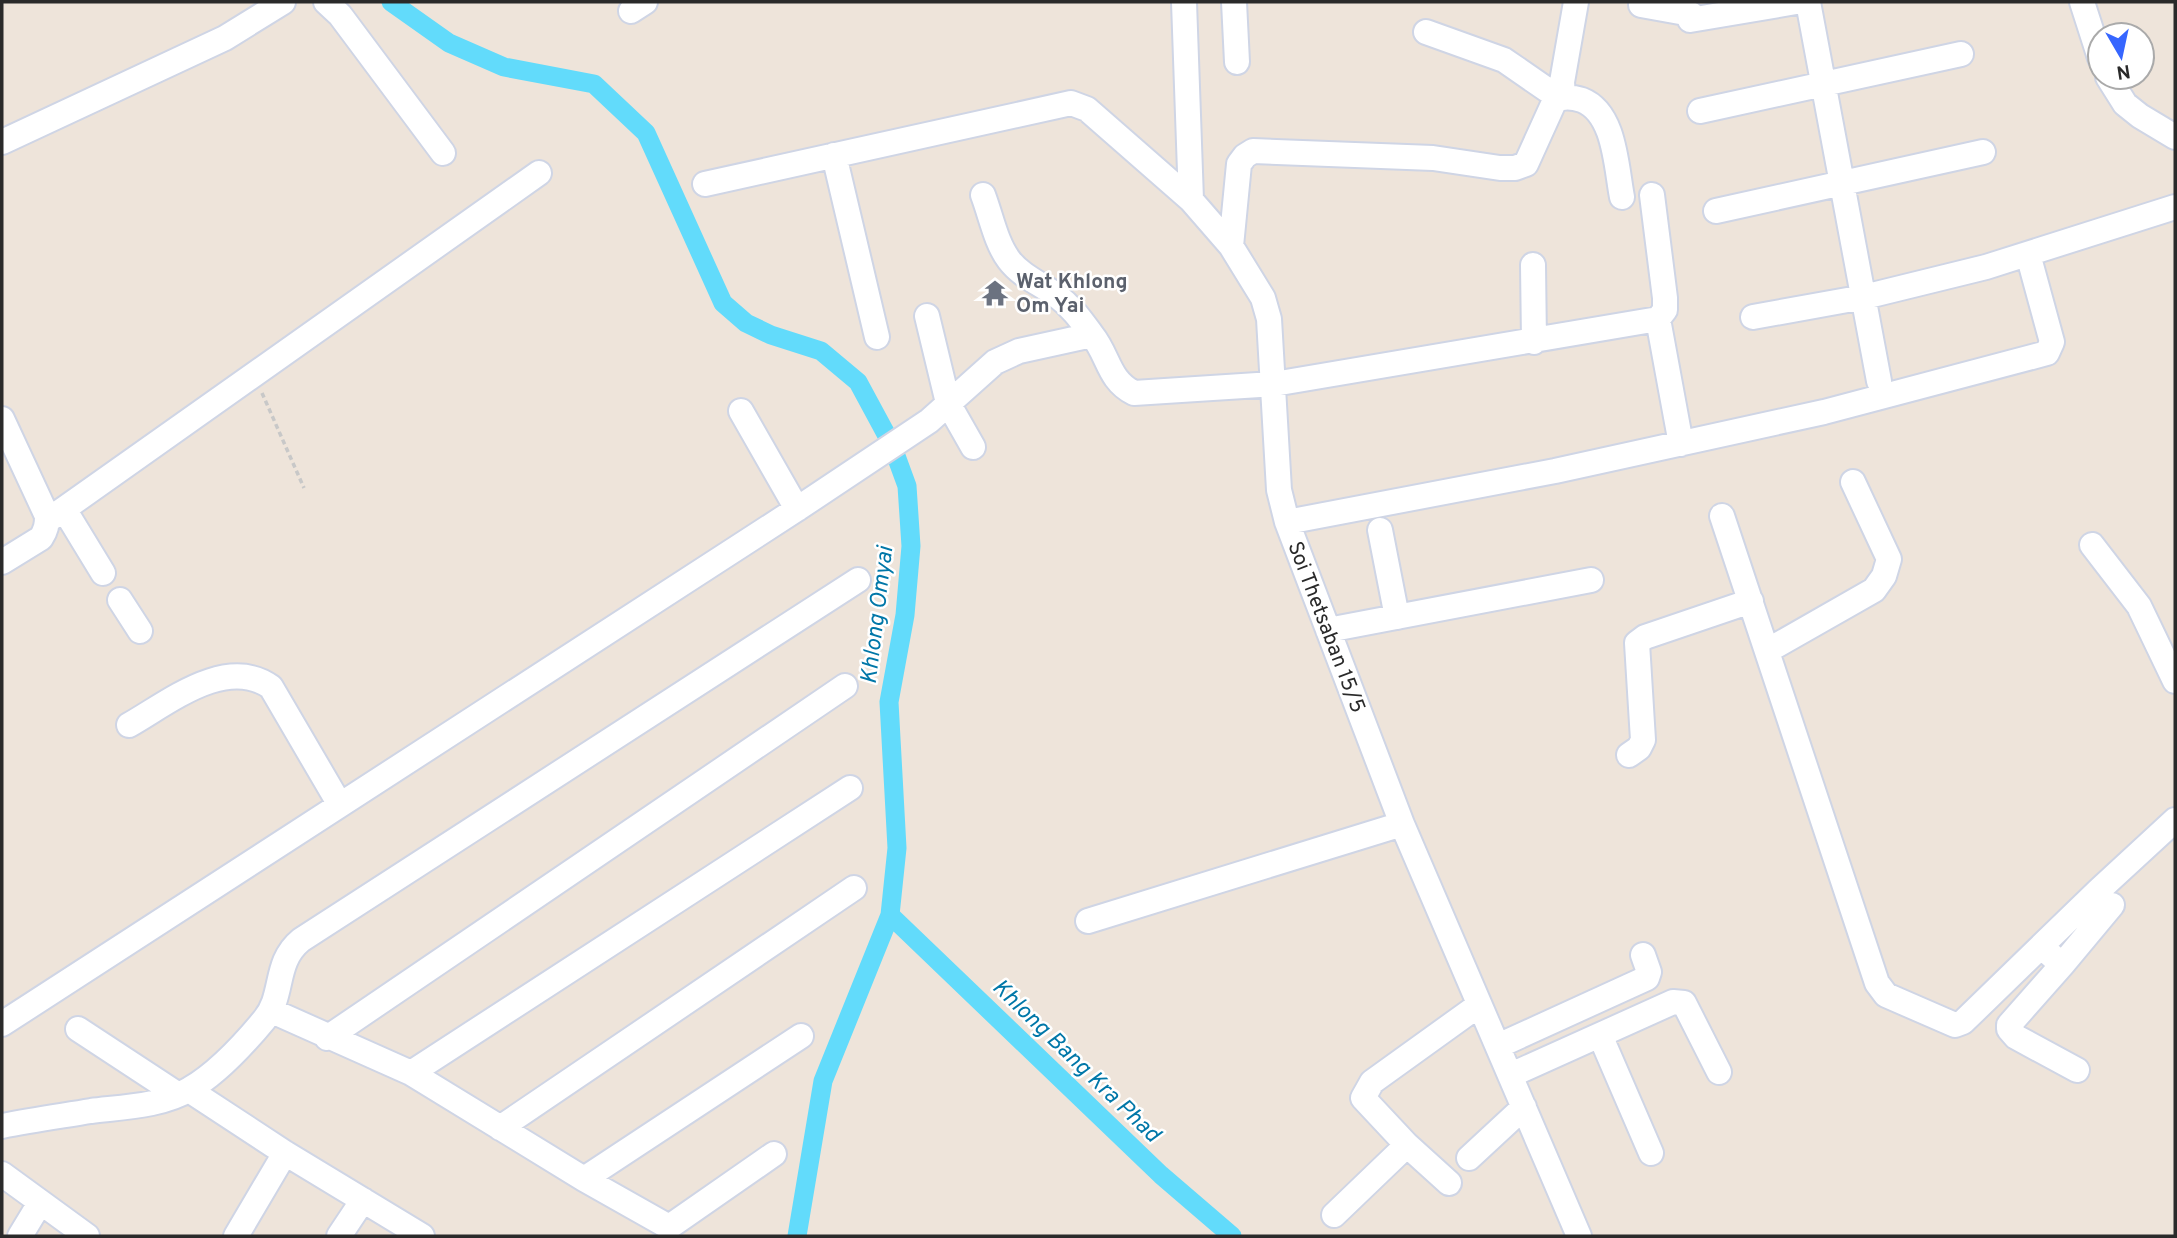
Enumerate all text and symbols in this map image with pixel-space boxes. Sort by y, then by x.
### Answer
north arrow [2086,21,2156,91]
text: N [2115,58,2132,84]
place label: Wat Khlong Om Yai [1016,269,1128,320]
temple icon: Wat Khlong Om Yai [980,278,1010,308]
street label: Soi Thetsaban 15/5 [1280,538,1371,717]
water label: Khlong Omyai [856,544,901,686]
water label: Khlong Bang Kra Phad [985,974,1167,1151]

